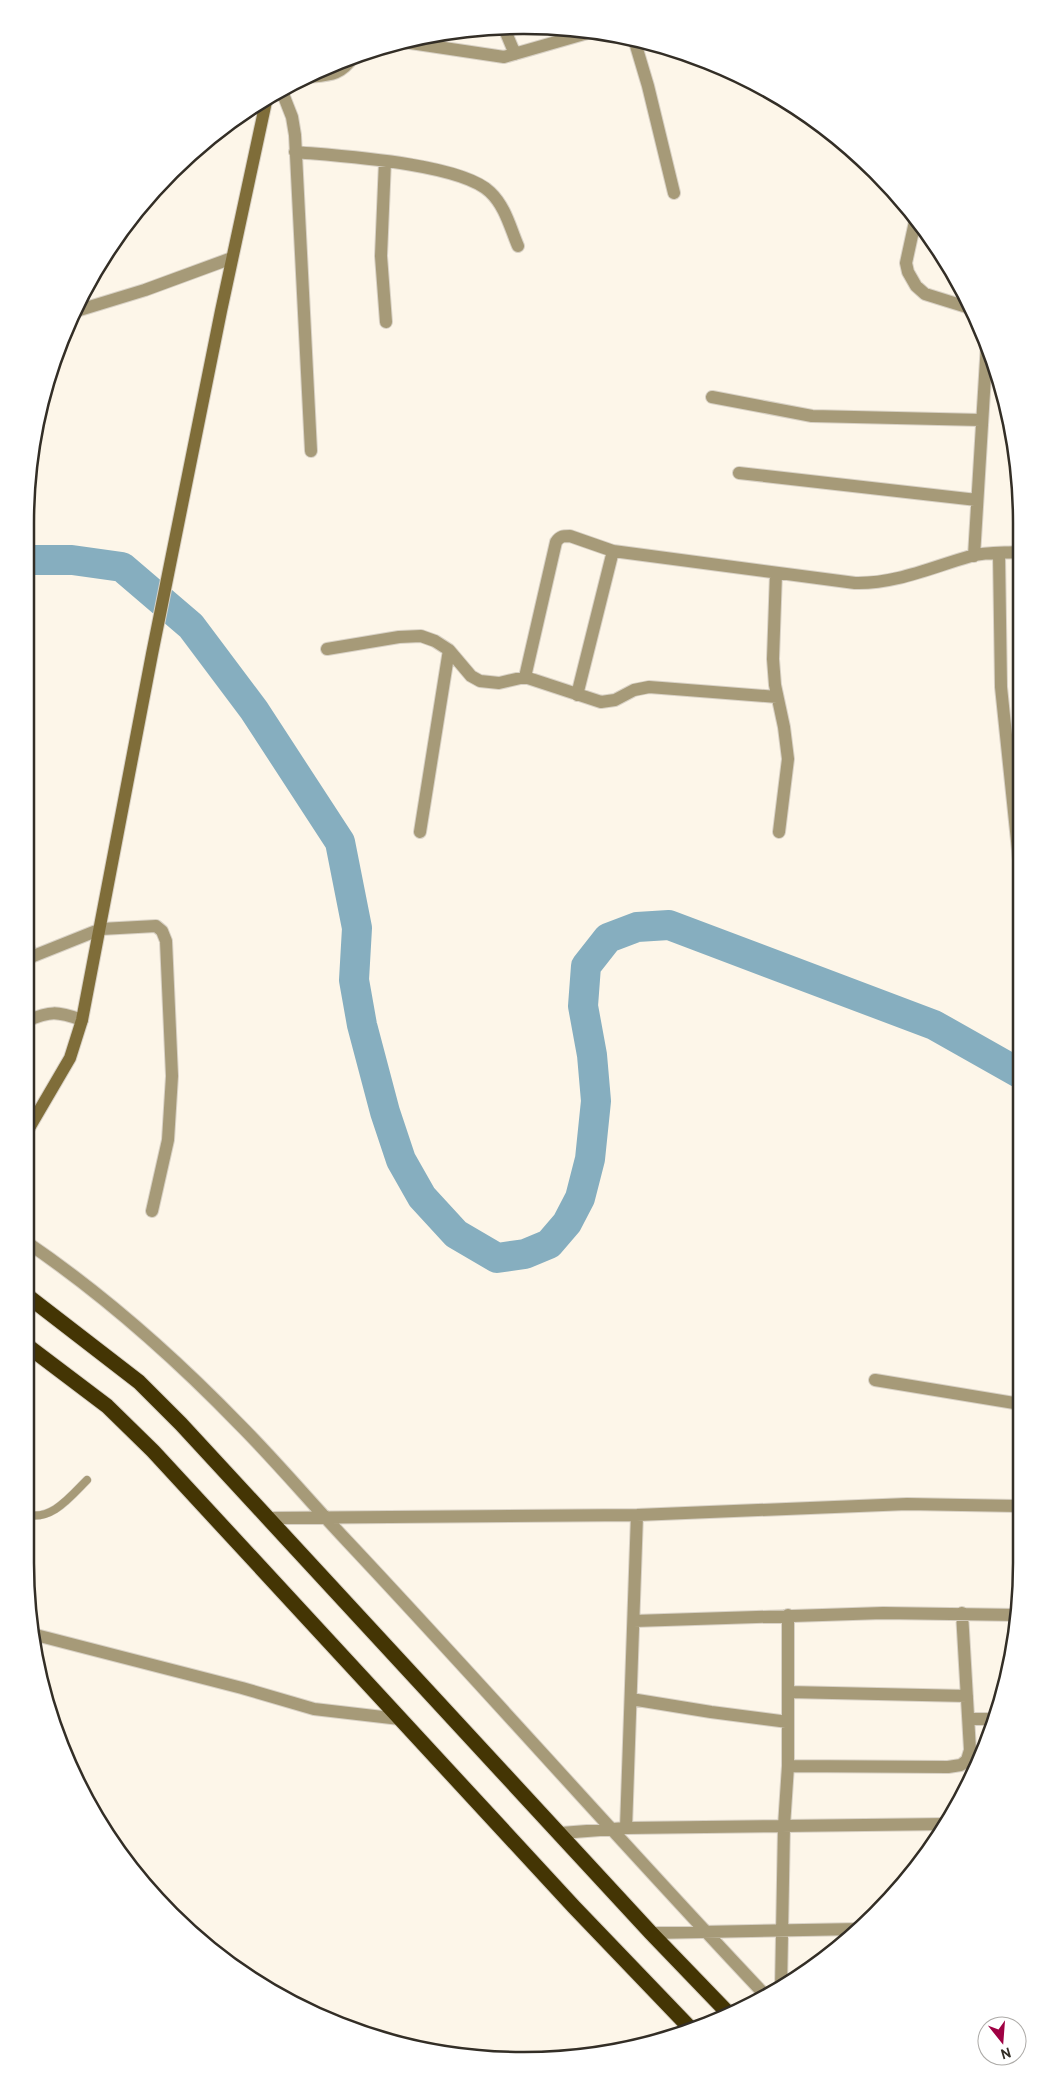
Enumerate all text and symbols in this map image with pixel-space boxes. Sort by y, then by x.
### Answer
north arrow [977,2016,1027,2066]
text: N [998,2042,1013,2062]

